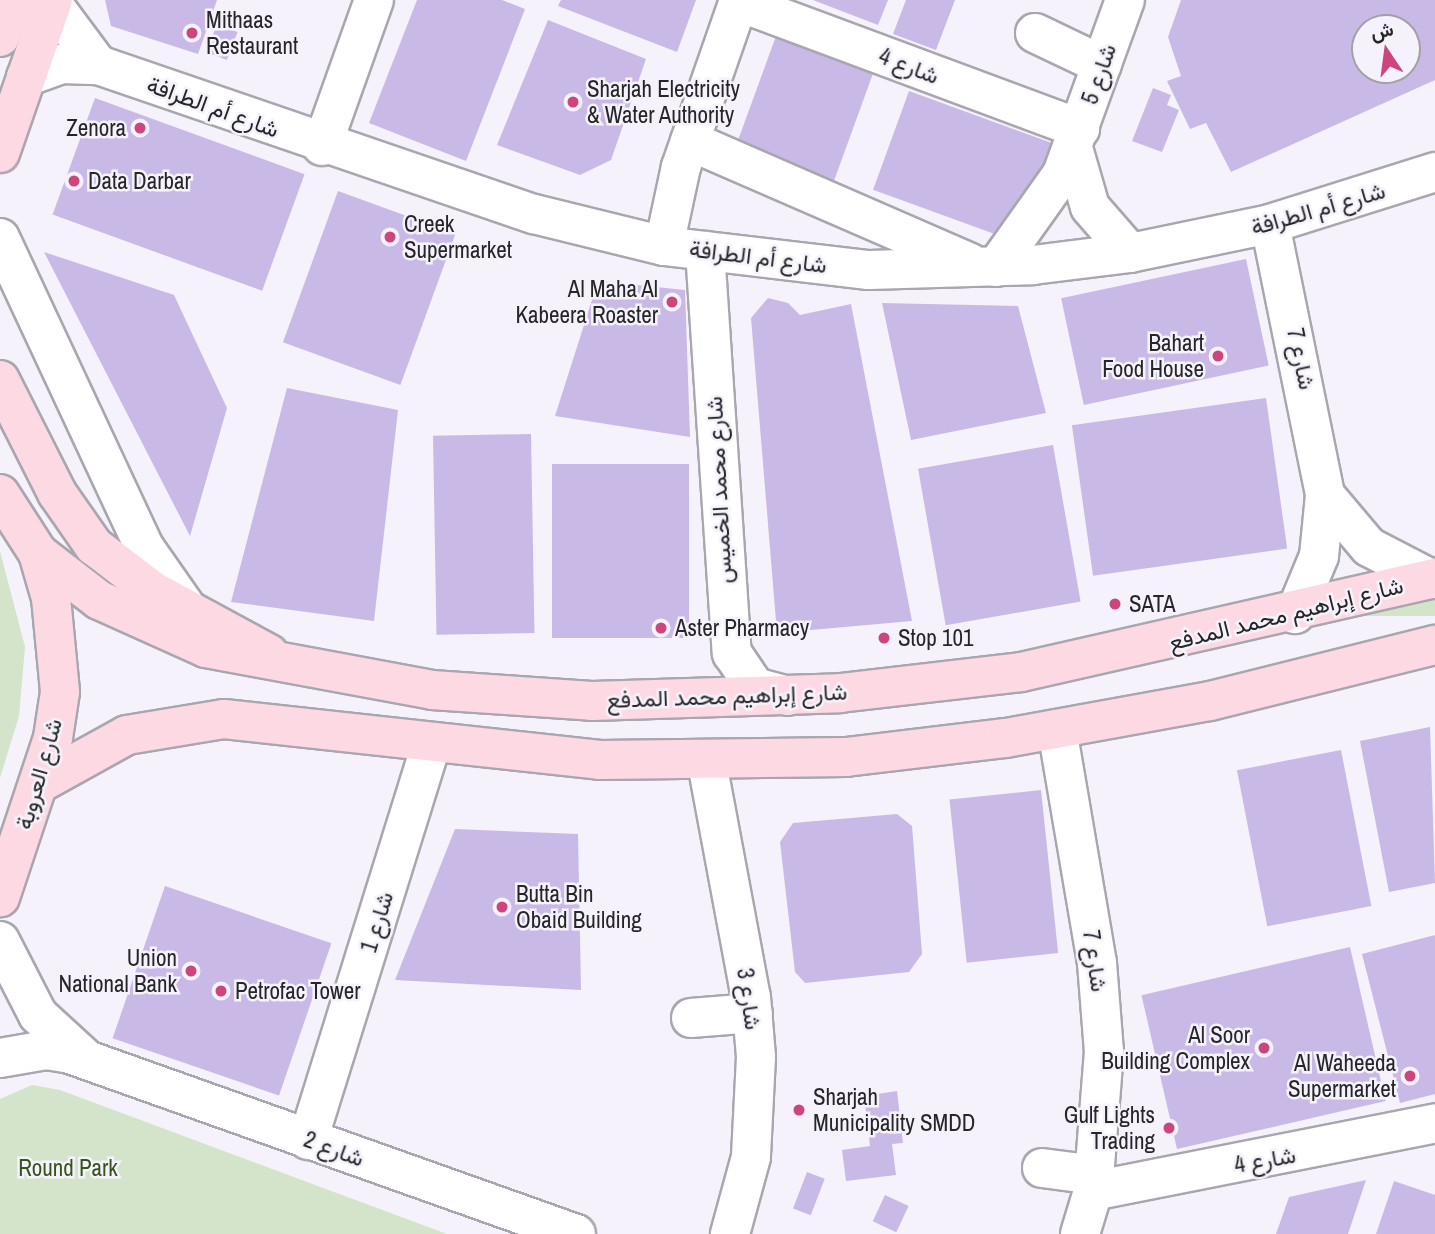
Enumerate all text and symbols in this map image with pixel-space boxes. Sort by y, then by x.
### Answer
place label: Mithaas Restaurant [206,6,298,60]
north arrow [1351,14,1421,84]
text: ش [1368,15,1396,46]
marker: Mithaas Restaurant [184,25,200,41]
street label: شارع 5 [1076,40,1122,108]
street label: شارع 4 [875,42,943,90]
street label: شارع أم الطرافة [143,70,283,144]
place label: Sharjah Electricity & Water Authority [587,75,740,129]
marker: Sharjah Electricity & Water Authority [565,94,581,110]
place label: Zenora [66,114,126,142]
marker: Zenora [132,120,148,136]
place label: Data Darbar [88,167,191,195]
marker: Data Darbar [66,173,82,189]
street label: شارع أم الطرافة [1248,177,1388,241]
place label: Creek Supermarket [404,210,512,264]
marker: Creek Supermarket [382,229,398,245]
street label: شارع أم الطرافة [688,235,828,279]
place label: Al Maha Al Kabeera Roaster [515,275,658,329]
marker: Al Maha Al Kabeera Roaster [664,294,680,310]
street label: شارع 7 [1281,326,1321,392]
place label: Bahart Food House [1102,329,1204,383]
marker: Bahart Food House [1210,348,1226,364]
street label: شارع محمد الخميس [700,396,738,584]
street label: شارع إبراهيم محمد المدفع [1166,571,1406,657]
place label: SATA [1129,590,1176,618]
marker: SATA [1107,596,1123,612]
place label: Aster Pharmacy [675,614,809,642]
marker: Aster Pharmacy [653,620,669,636]
place label: Stop 101 [898,624,974,652]
marker: Stop 101 [876,630,892,646]
street label: شارع إبراهيم محمد المدفع [606,678,848,714]
street label: شارع العروبة [10,715,68,833]
place label: Butta Bin Obaid Building [516,880,642,934]
street label: شارع 1 [355,888,399,956]
marker: Butta Bin Obaid Building [494,899,510,915]
street label: شارع 7 [1077,928,1113,994]
place label: Union National Bank [59,944,177,998]
marker: Union National Bank [183,963,199,979]
street label: شارع 3 [731,966,767,1032]
place label: Petrofac Tower [235,977,361,1005]
marker: Petrofac Tower [213,983,229,999]
place label: Al Soor Building Complex [1101,1021,1250,1075]
marker: Al Soor Building Complex [1256,1040,1272,1056]
place label: Al Waheeda Supermarket [1288,1049,1396,1103]
marker: Al Waheeda Supermarket [1402,1068,1418,1084]
place label: Sharjah Municipality SMDD [813,1083,975,1137]
place label: Gulf Lights Trading [1064,1101,1155,1155]
marker: Sharjah Municipality SMDD [791,1102,807,1118]
marker: Gulf Lights Trading [1161,1120,1177,1136]
street label: شارع 2 [300,1125,368,1173]
street label: شارع 4 [1232,1141,1298,1179]
park label: Round Park [18,1154,118,1182]

